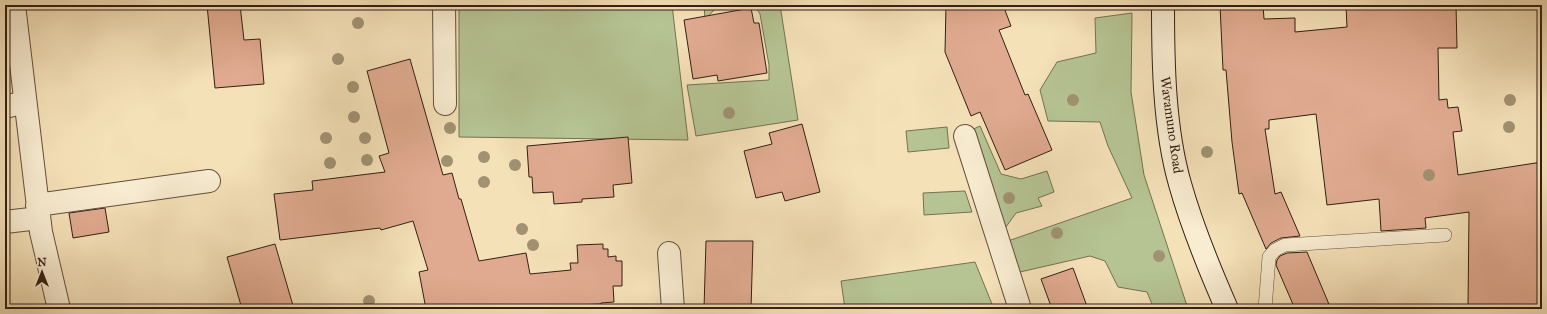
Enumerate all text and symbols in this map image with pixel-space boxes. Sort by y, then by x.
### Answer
street label: Wavamuno Road [1156,75,1187,175]
north arrow [22,252,62,292]
text: N [37,256,47,269]

